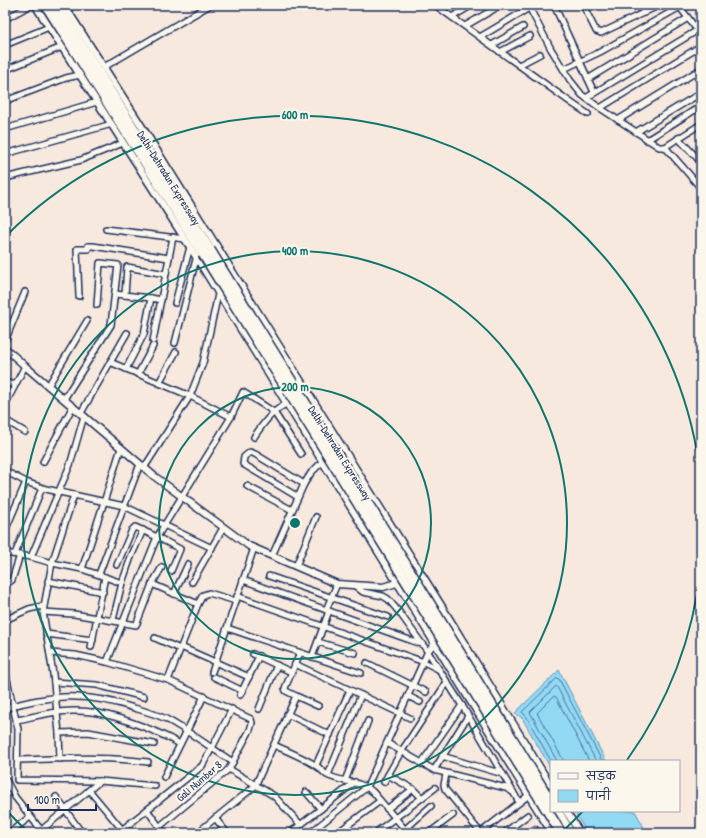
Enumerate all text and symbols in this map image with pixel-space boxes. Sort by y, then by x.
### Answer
text: 600 m [282,106,308,123]
street label: Delhi-Dehradun Expressway [134,128,204,228]
text: 400 m [282,242,308,259]
text: 200 m [281,378,309,395]
street label: Delhi-Dehradun Expressway [305,403,375,503]
centre of rings [288,516,302,530]
street label: Gali Number 8 [173,757,225,805]
legend [550,760,680,812]
text: सड़क [585,767,617,784]
scale bar [28,786,96,812]
text: पानी [585,787,611,804]
text: 100 m [34,791,60,808]

